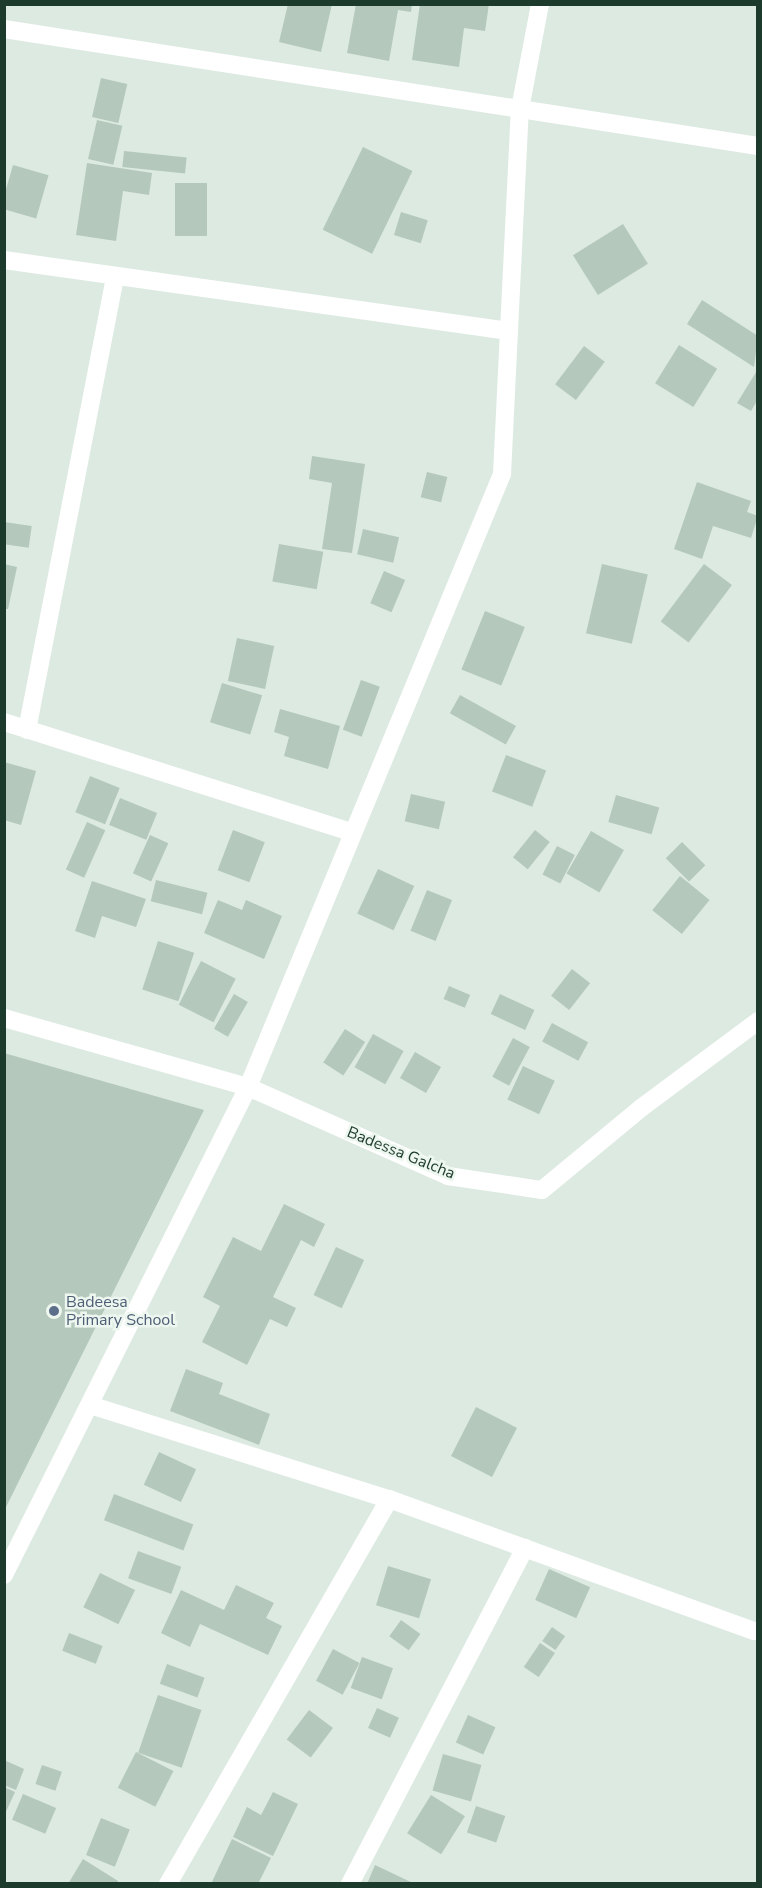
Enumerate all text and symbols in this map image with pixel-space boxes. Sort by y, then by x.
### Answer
street label: Badessa Galcha [344,1123,458,1183]
place label: Badeesa Primary School [66,1292,175,1330]
marker: Badeesa Primary School [47,1304,61,1318]

